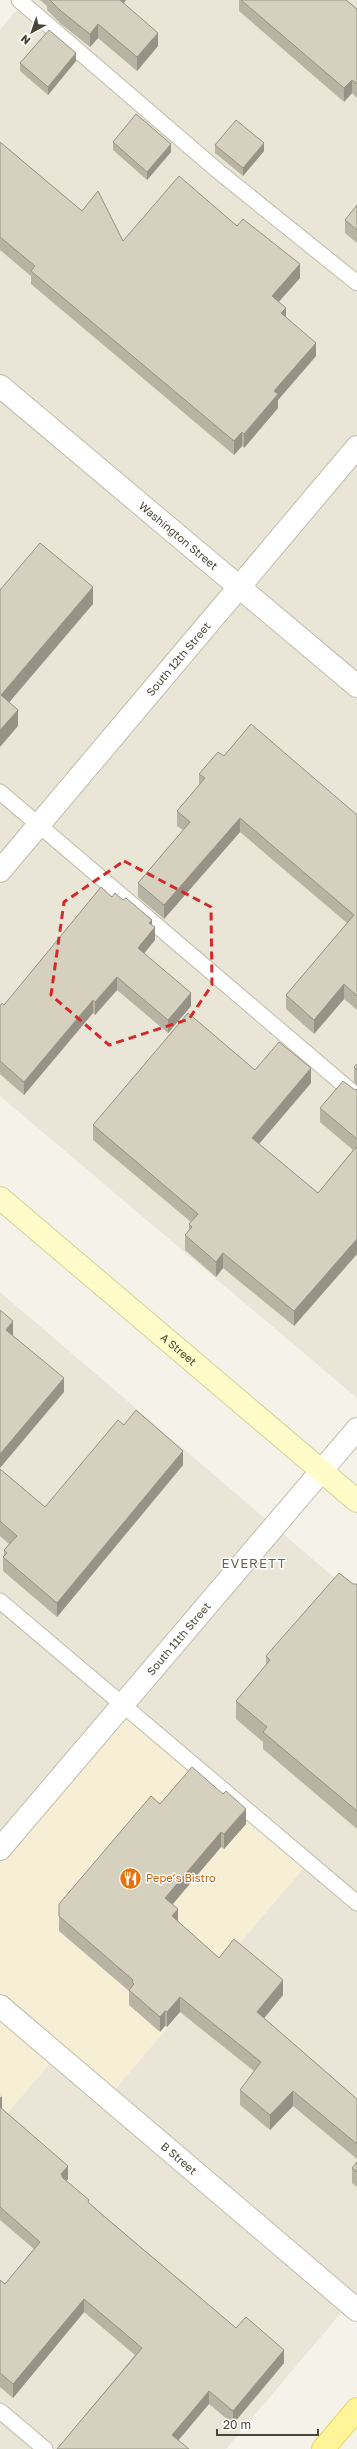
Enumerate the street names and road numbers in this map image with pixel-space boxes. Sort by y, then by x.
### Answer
street label: Washington Street [137,499,221,572]
street label: South 12th Street [143,619,213,698]
street label: A Street [158,1330,199,1368]
street label: South 11th Street [144,1599,213,1677]
street label: B Street [159,2139,200,2177]

